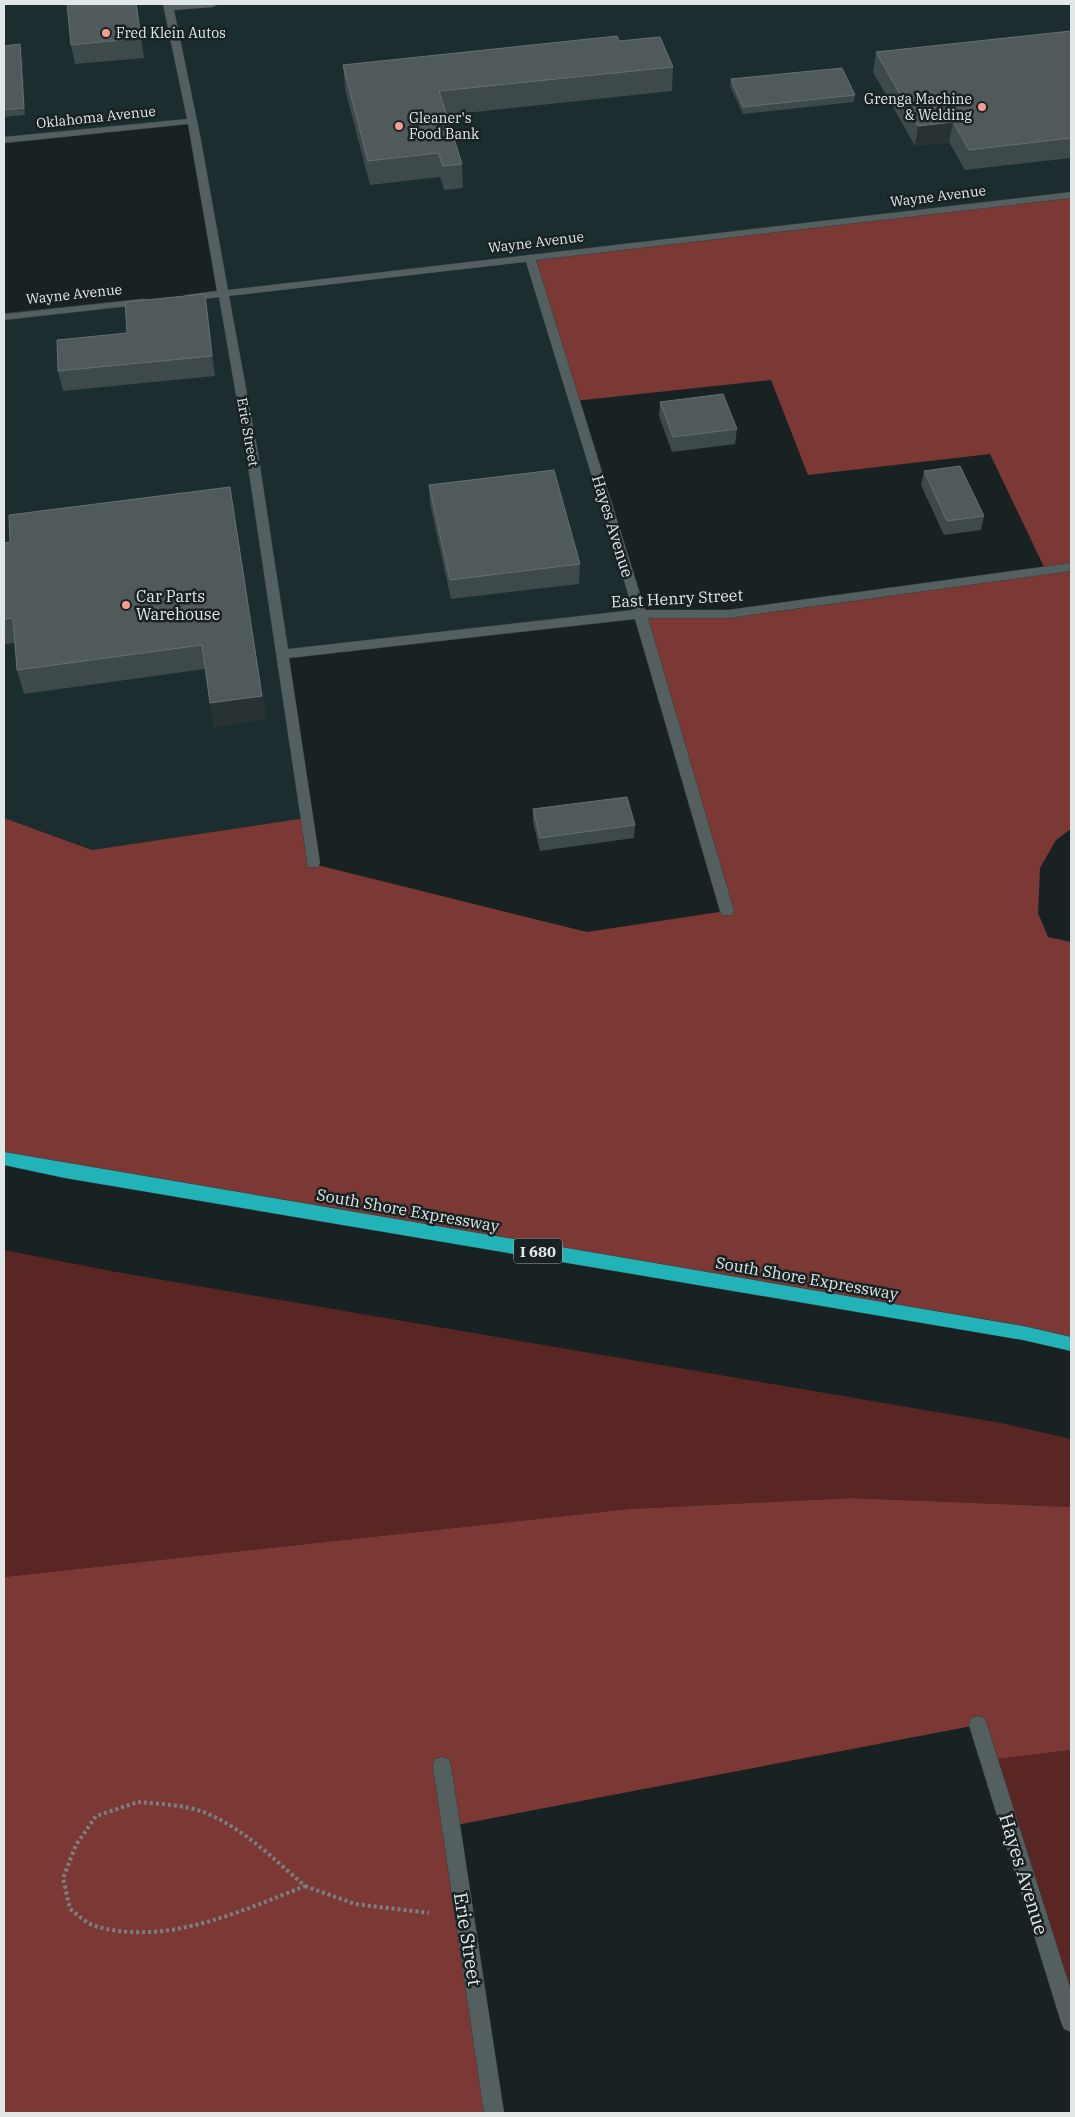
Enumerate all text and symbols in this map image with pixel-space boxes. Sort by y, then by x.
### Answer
place label: Fred Klein Autos [116,24,226,42]
marker: Fred Klein Autos [100,27,112,39]
place label: Grenga Machine & Welding [864,90,972,124]
marker: Grenga Machine & Welding [976,101,988,113]
street label: Oklahoma Avenue [35,102,157,132]
place label: Gleaner's Food Bank [409,109,480,143]
marker: Gleaner's Food Bank [393,120,405,132]
street label: Wayne Avenue [889,181,987,211]
street label: Wayne Avenue [487,227,585,257]
street label: Wayne Avenue [25,280,123,308]
street label: Erie Street [233,396,263,468]
street label: Hayes Avenue [588,472,638,580]
street label: East Henry Street [610,585,744,611]
place label: Car Parts Warehouse [136,586,220,624]
marker: Car Parts Warehouse [120,599,132,611]
street label: South Shore Expressway [315,1184,501,1236]
road number: I 680 [514,1238,562,1264]
street label: South Shore Expressway [714,1252,900,1304]
street label: Hayes Avenue [994,1810,1054,1938]
street label: Erie Street [449,1890,487,1988]

